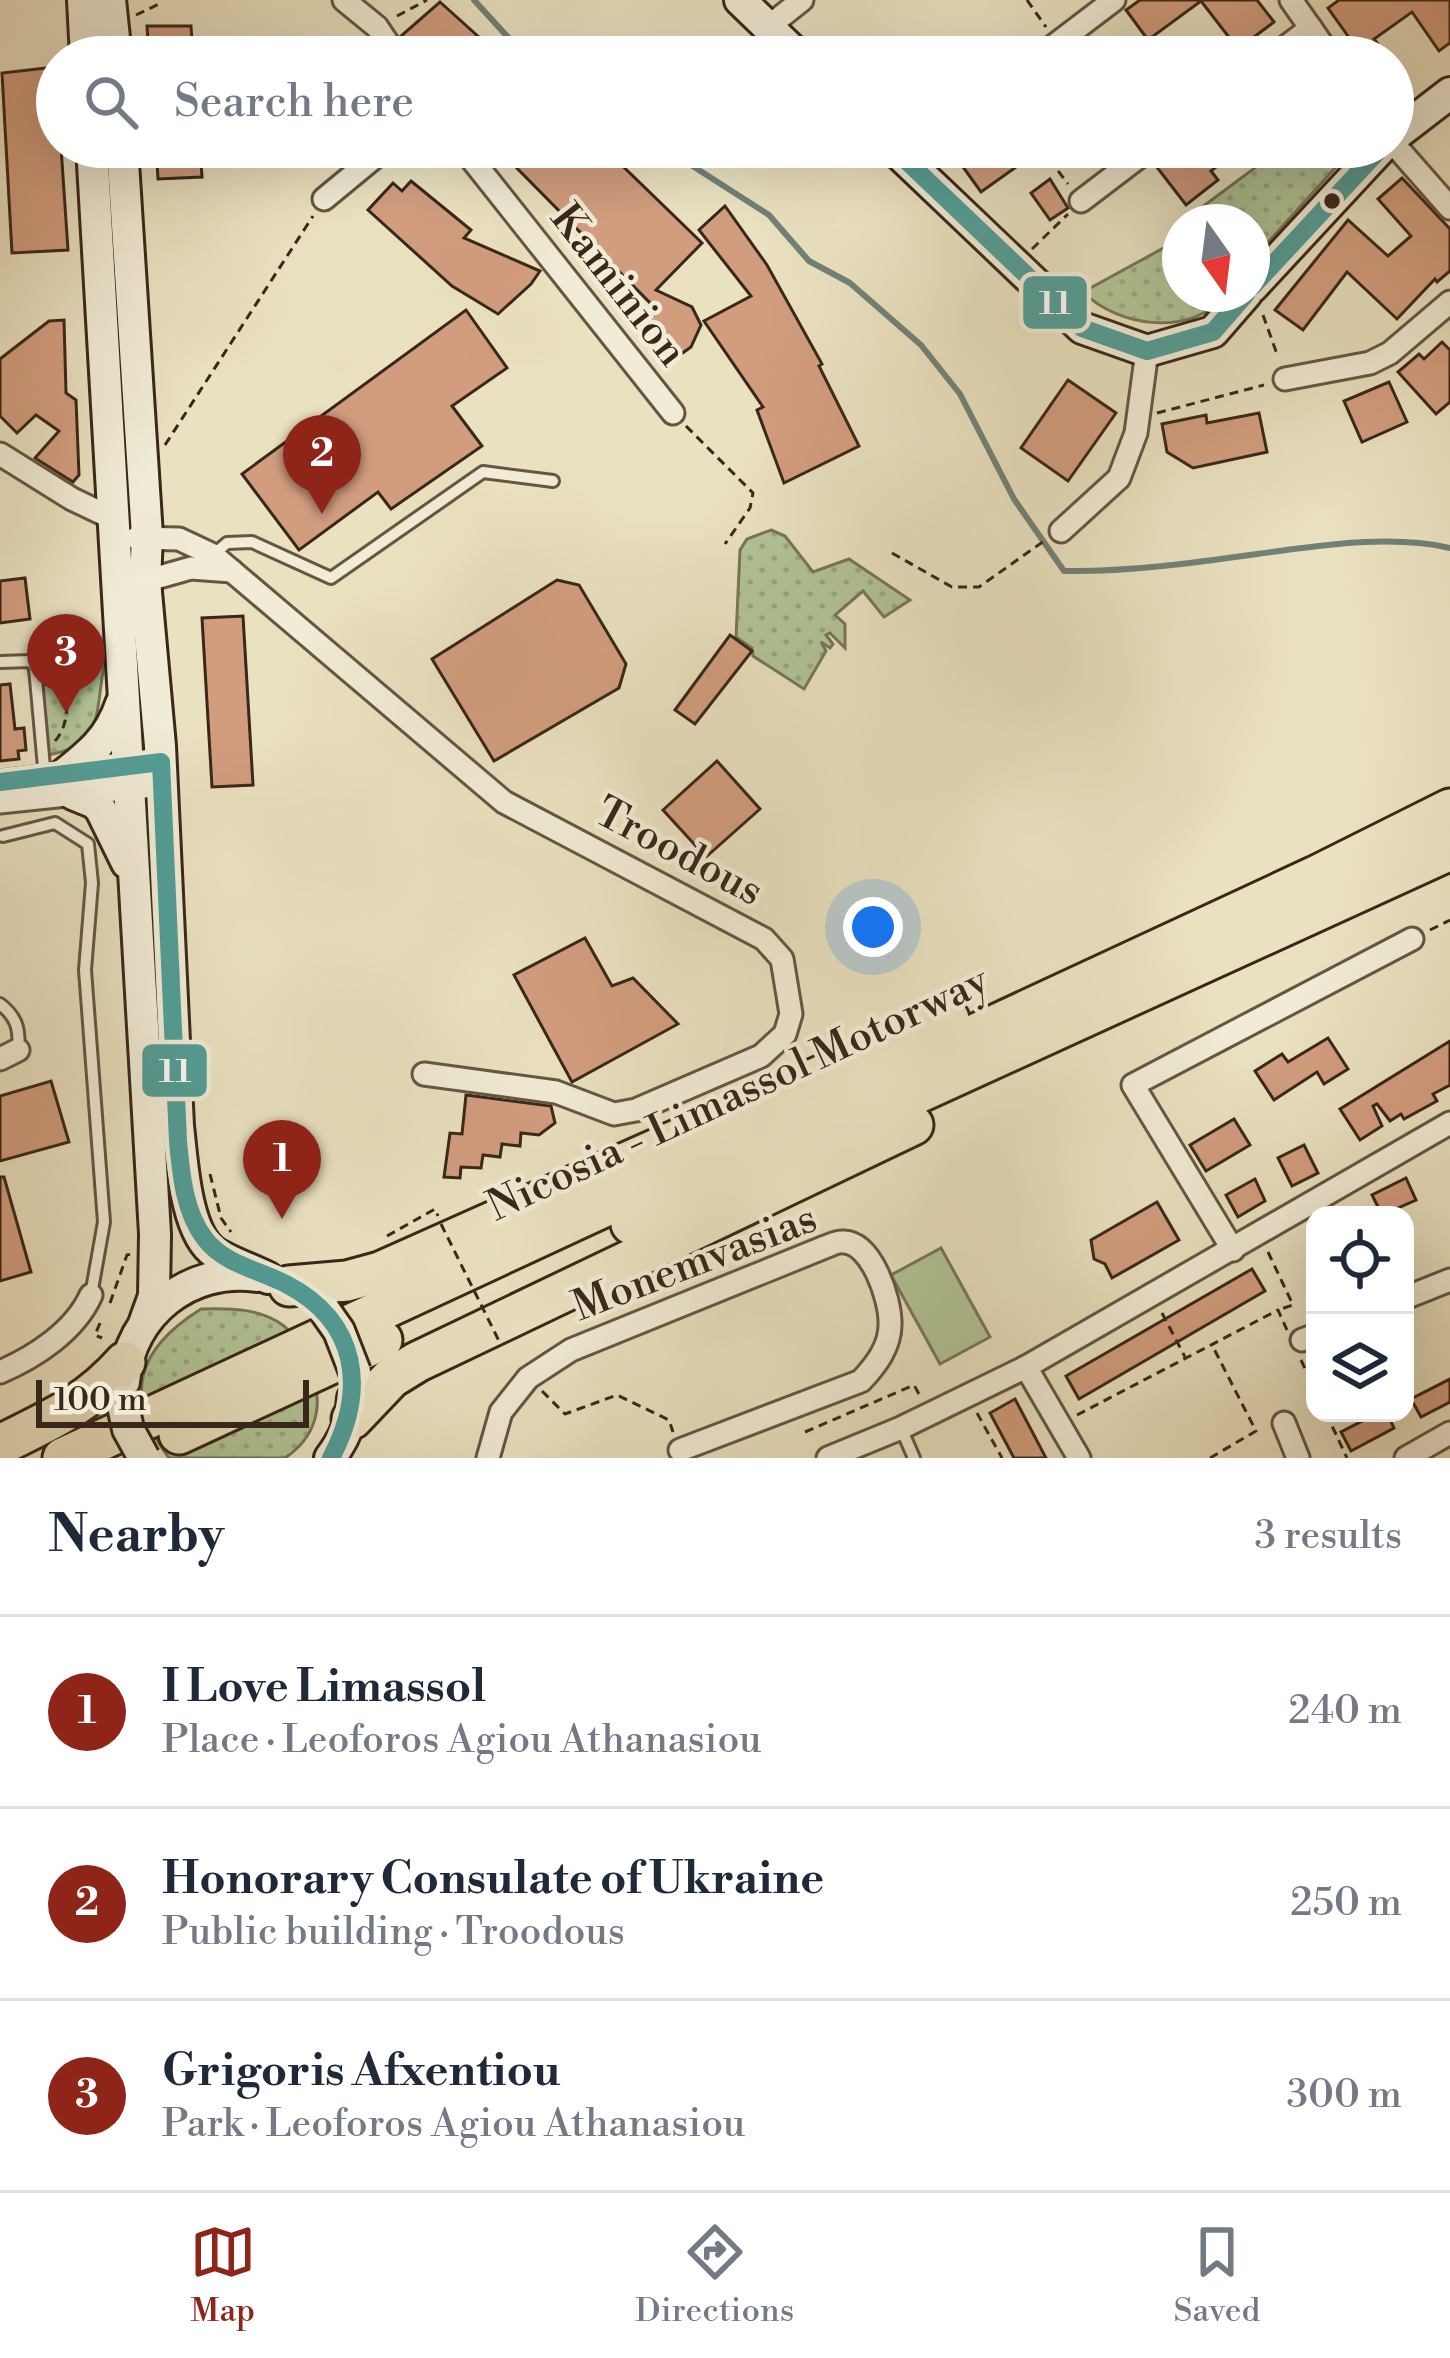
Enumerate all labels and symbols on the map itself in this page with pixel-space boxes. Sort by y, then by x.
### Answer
unlabelled marker [1321,190,1343,212]
street label: Kaminion [538,194,698,377]
north arrow [1162,204,1270,312]
line badge: 11 [1021,274,1089,331]
text: 11 [1039,284,1072,325]
pin: 2 [283,415,361,514]
pin: 3 [27,614,105,713]
street label: Troodous [586,786,772,918]
your location [843,897,903,957]
street label: Nicosia - Limassol Motorway [479,954,998,1235]
line badge: 11 [140,1042,209,1099]
text: 11 [159,1052,192,1093]
pin: 1 [243,1120,321,1219]
street label: Monemvasias [565,1192,825,1334]
scale bar [36,1374,309,1427]

